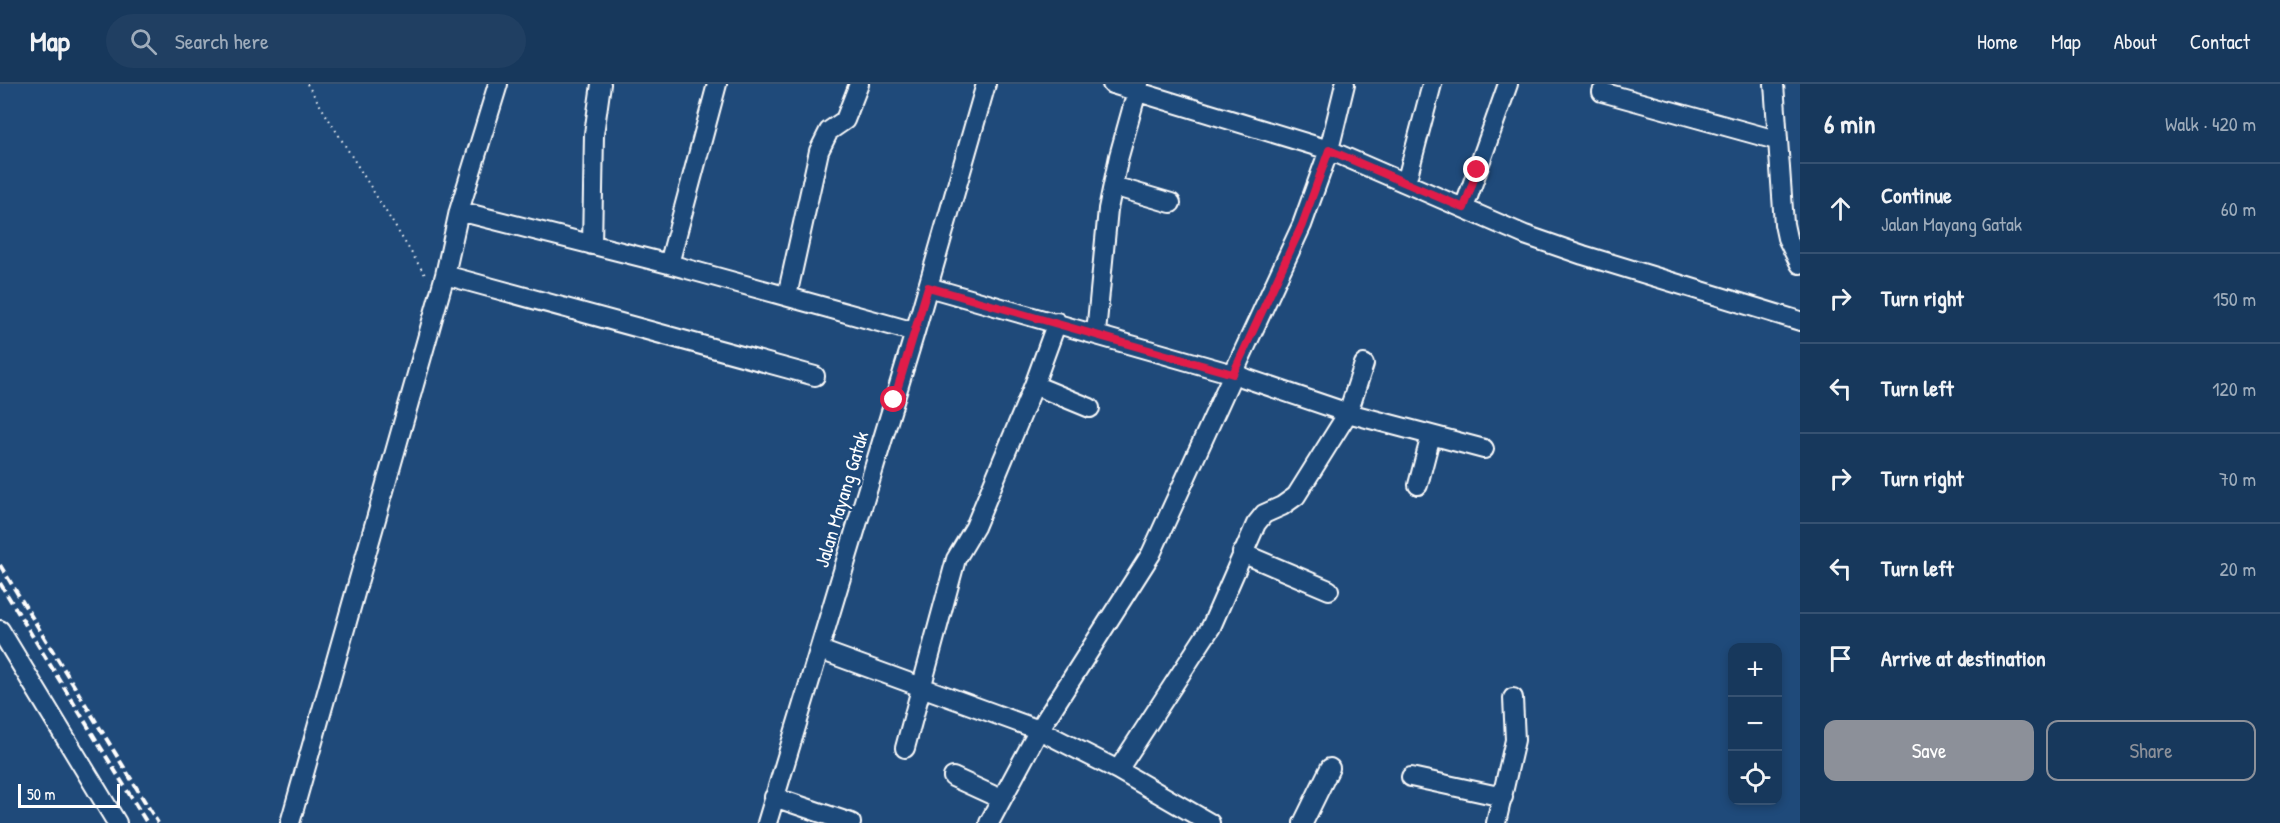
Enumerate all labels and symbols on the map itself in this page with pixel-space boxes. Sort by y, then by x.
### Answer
route end [1463,156,1489,182]
route start [880,386,906,412]
street label: Jalan Mayang Gatak [807,428,875,570]
scale bar [18,781,120,808]

